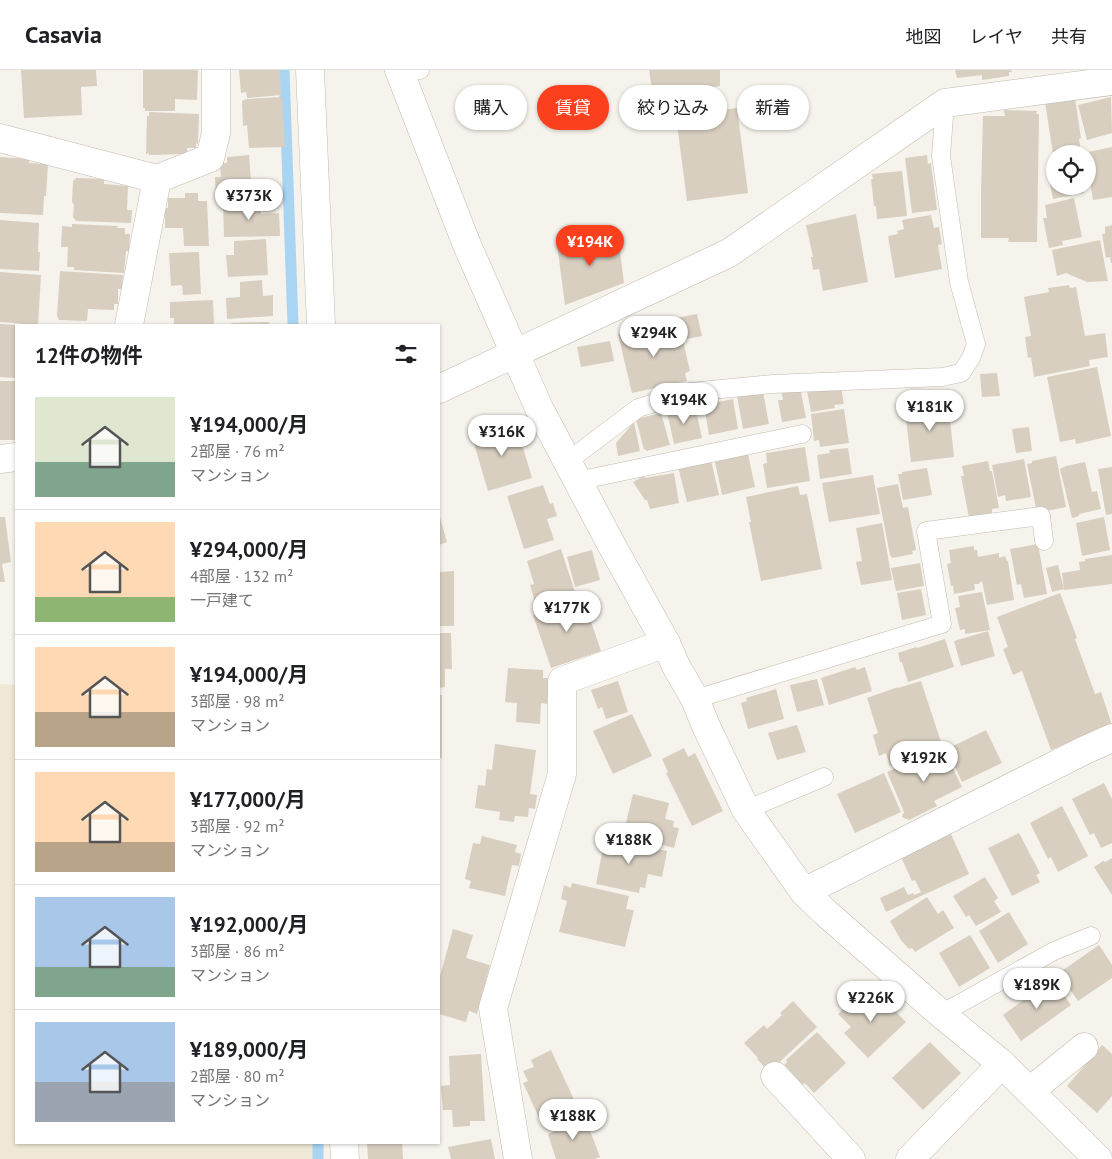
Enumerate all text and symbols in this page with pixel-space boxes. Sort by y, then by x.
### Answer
text: Casavia [25,19,102,50]
text: 地図 [906,25,942,48]
text: レイヤ [970,25,1023,48]
text: 共有 [1051,25,1087,48]
chip: 購入 [455,85,527,130]
chip: 賃貸 [537,85,609,130]
chip: 絞り込み [619,85,727,130]
chip: 新着 [737,85,809,130]
map controls [1046,145,1096,195]
button: locate [1046,145,1096,195]
pin: ¥373K [214,178,284,221]
text: ¥373K [226,185,272,205]
pin: ¥194K [555,224,625,267]
text: ¥194K [567,231,613,251]
pin: ¥294K [619,316,689,358]
text: ¥294K [631,322,677,342]
icon: filters [392,340,420,368]
text: 12件の物件 [35,342,143,369]
pin: ¥194K [649,382,719,425]
text: ¥194K [661,389,707,409]
pin: ¥181K [895,390,965,432]
text: ¥181K [907,396,953,416]
text: ¥194,000/月 [190,411,308,438]
pin: ¥316K [467,414,537,457]
icon: home [75,417,135,477]
text: ¥316K [479,421,525,441]
text: 2部屋 · 76 m² [190,441,285,461]
text: マンション [190,465,270,485]
text: ¥294,000/月 [190,536,308,563]
icon: home [75,542,135,602]
text: 4部屋 · 132 m² [190,566,293,586]
text: 一戸建て [190,590,254,610]
pin: ¥177K [532,590,602,633]
text: ¥177K [544,597,590,617]
text: ¥194,000/月 [190,661,308,688]
icon: home [75,667,135,727]
text: 3部屋 · 98 m² [190,691,285,711]
text: マンション [190,715,270,735]
pin: ¥192K [889,740,959,783]
text: ¥192K [901,747,947,767]
text: ¥177,000/月 [190,786,306,813]
icon: home [75,792,135,852]
text: 3部屋 · 92 m² [190,816,285,836]
pin: ¥188K [594,822,664,865]
text: ¥188K [606,829,652,849]
text: マンション [190,840,270,860]
text: ¥192,000/月 [190,911,308,938]
icon: home [75,917,135,977]
text: 3部屋 · 86 m² [190,941,285,961]
text: マンション [190,965,270,985]
pin: ¥189K [1002,968,1072,1010]
text: ¥189K [1014,974,1060,994]
pin: ¥226K [836,980,906,1023]
text: ¥226K [848,987,894,1007]
text: ¥189,000/月 [190,1036,308,1063]
icon: home [75,1042,135,1102]
text: 2部屋 · 80 m² [190,1066,285,1086]
text: マンション [190,1090,270,1110]
pin: ¥188K [538,1098,608,1141]
text: ¥188K [550,1105,596,1125]

